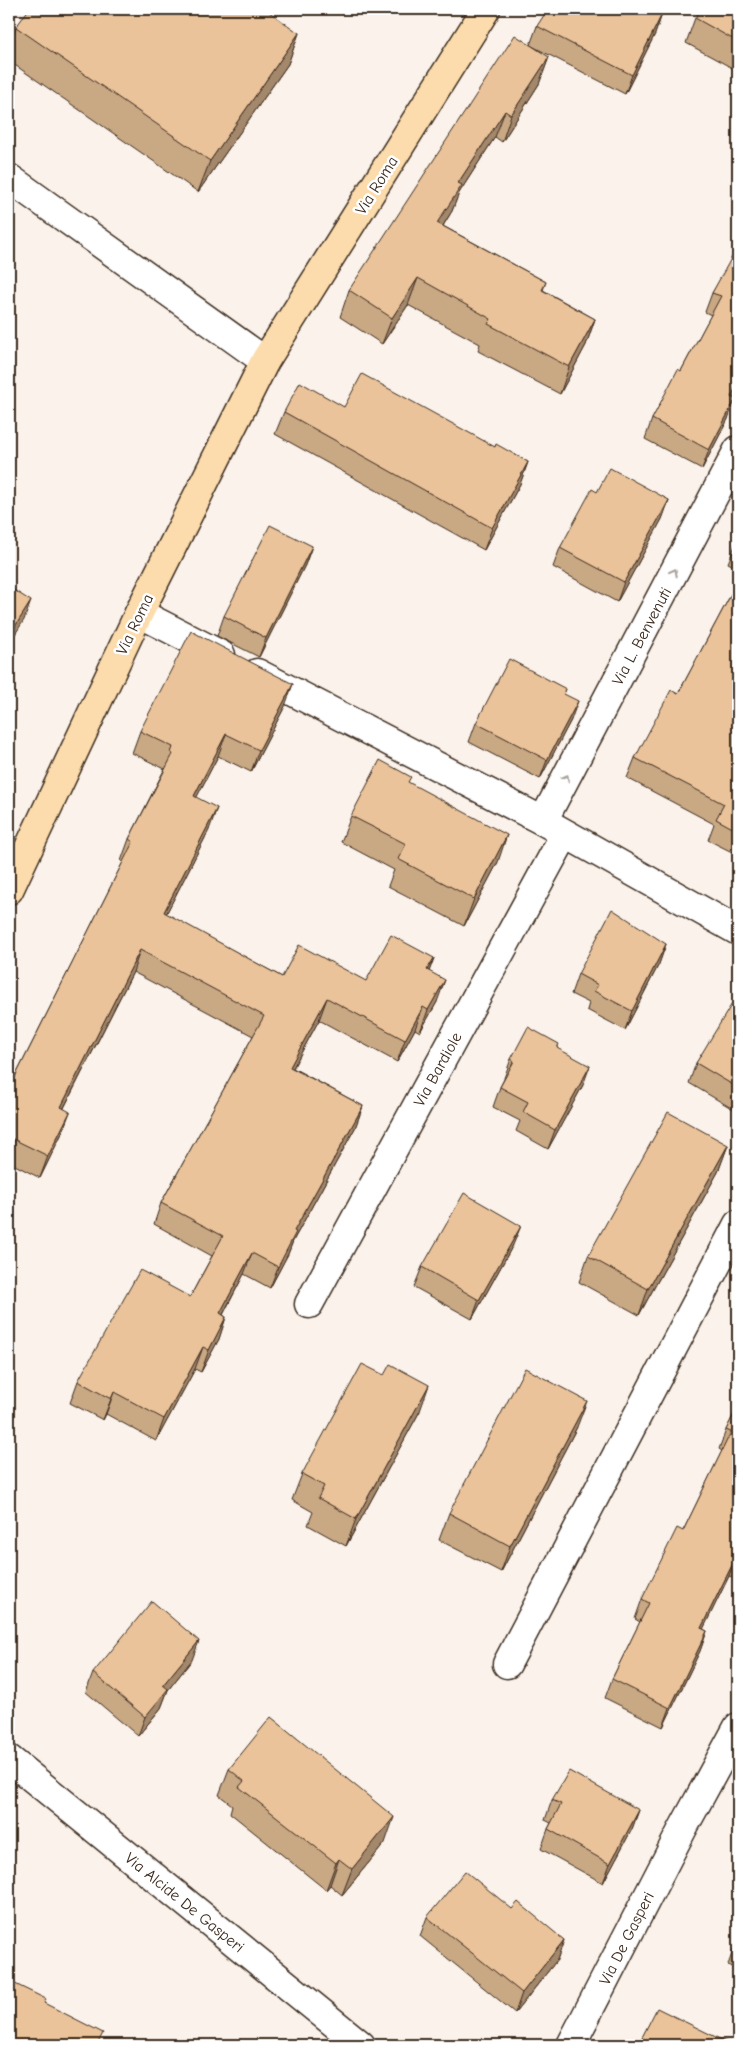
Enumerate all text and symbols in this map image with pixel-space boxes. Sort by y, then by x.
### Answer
street label: Via Roma [352,153,402,218]
one-way arrow [668,568,678,577]
street label: Via L. Benvenuti [609,585,675,688]
street label: Via Roma [113,591,157,658]
one-way arrow [560,774,570,783]
street label: Via Bardiole [410,1029,466,1110]
street label: Via Alcide De Gasperi [121,1849,248,1956]
street label: Via De Gasperi [596,1889,658,1988]

